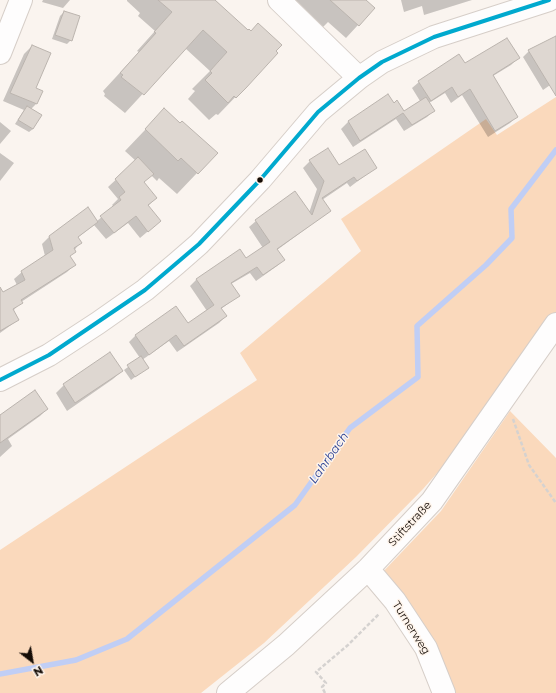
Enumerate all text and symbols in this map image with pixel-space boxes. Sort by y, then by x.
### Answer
unlabelled marker [255,175,265,185]
water label: Lahrbach [306,430,352,486]
street label: Stiftstraße [386,499,434,549]
street label: Turnerweg [389,599,433,657]
north arrow [12,641,52,681]
text: N [31,663,46,680]

